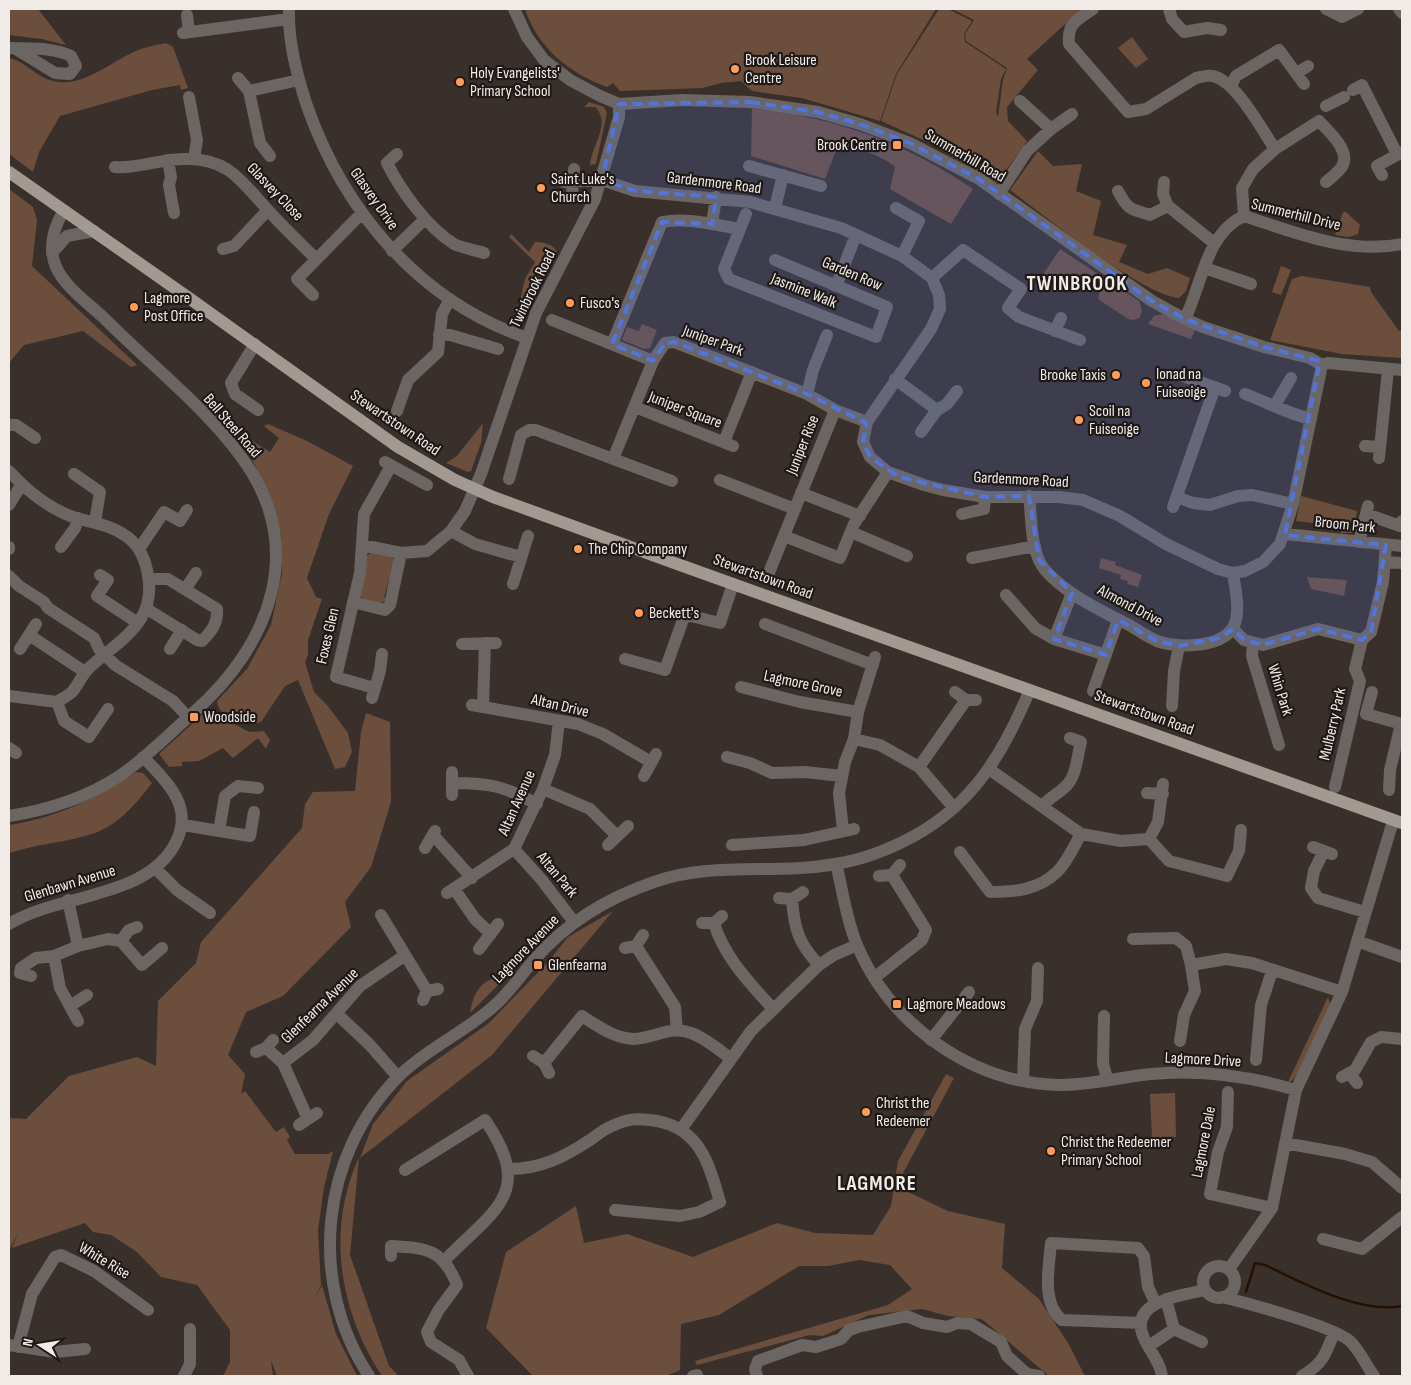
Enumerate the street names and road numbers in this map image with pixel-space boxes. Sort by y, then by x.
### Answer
street label: Summerhill Road [921,125,1009,187]
street label: Glasvey Close [243,159,307,225]
street label: Glasvey Drive [346,164,402,234]
street label: Gardenmore Road [666,168,762,198]
street label: Summerhill Drive [1249,195,1343,235]
street label: Twinbrook Road [506,247,560,331]
street label: Garden Row [819,253,885,295]
street label: Jasmine Walk [767,269,840,313]
street label: Juniper Park [679,321,746,361]
street label: Stewartstown Road [346,386,444,460]
street label: Juniper Square [645,387,724,433]
street label: Bell Steel Road [199,390,265,462]
street label: Juniper Rise [782,412,824,478]
street label: Gardenmore Road [973,468,1069,492]
street label: Broom Park [1314,512,1376,538]
street label: Stewartstown Road [711,550,815,604]
street label: Almond Drive [1093,580,1166,631]
street label: Foxes Glen [312,606,344,666]
street label: Whin Park [1263,662,1297,718]
street label: Lagmore Grove [762,666,844,702]
street label: Stewartstown Road [1092,686,1196,740]
street label: Mulberry Park [1315,686,1351,762]
street label: Altan Drive [528,690,591,722]
street label: Altan Avenue [494,767,540,840]
street label: Altan Park [532,848,582,902]
street label: Glenbawn Avenue [22,861,118,907]
street label: Lagmore Avenue [489,911,563,987]
street label: Glenfearna Avenue [277,964,363,1048]
street label: Lagmore Drive [1164,1049,1242,1071]
street label: Lagmore Dale [1188,1105,1220,1179]
street label: White Rise [75,1238,133,1284]

